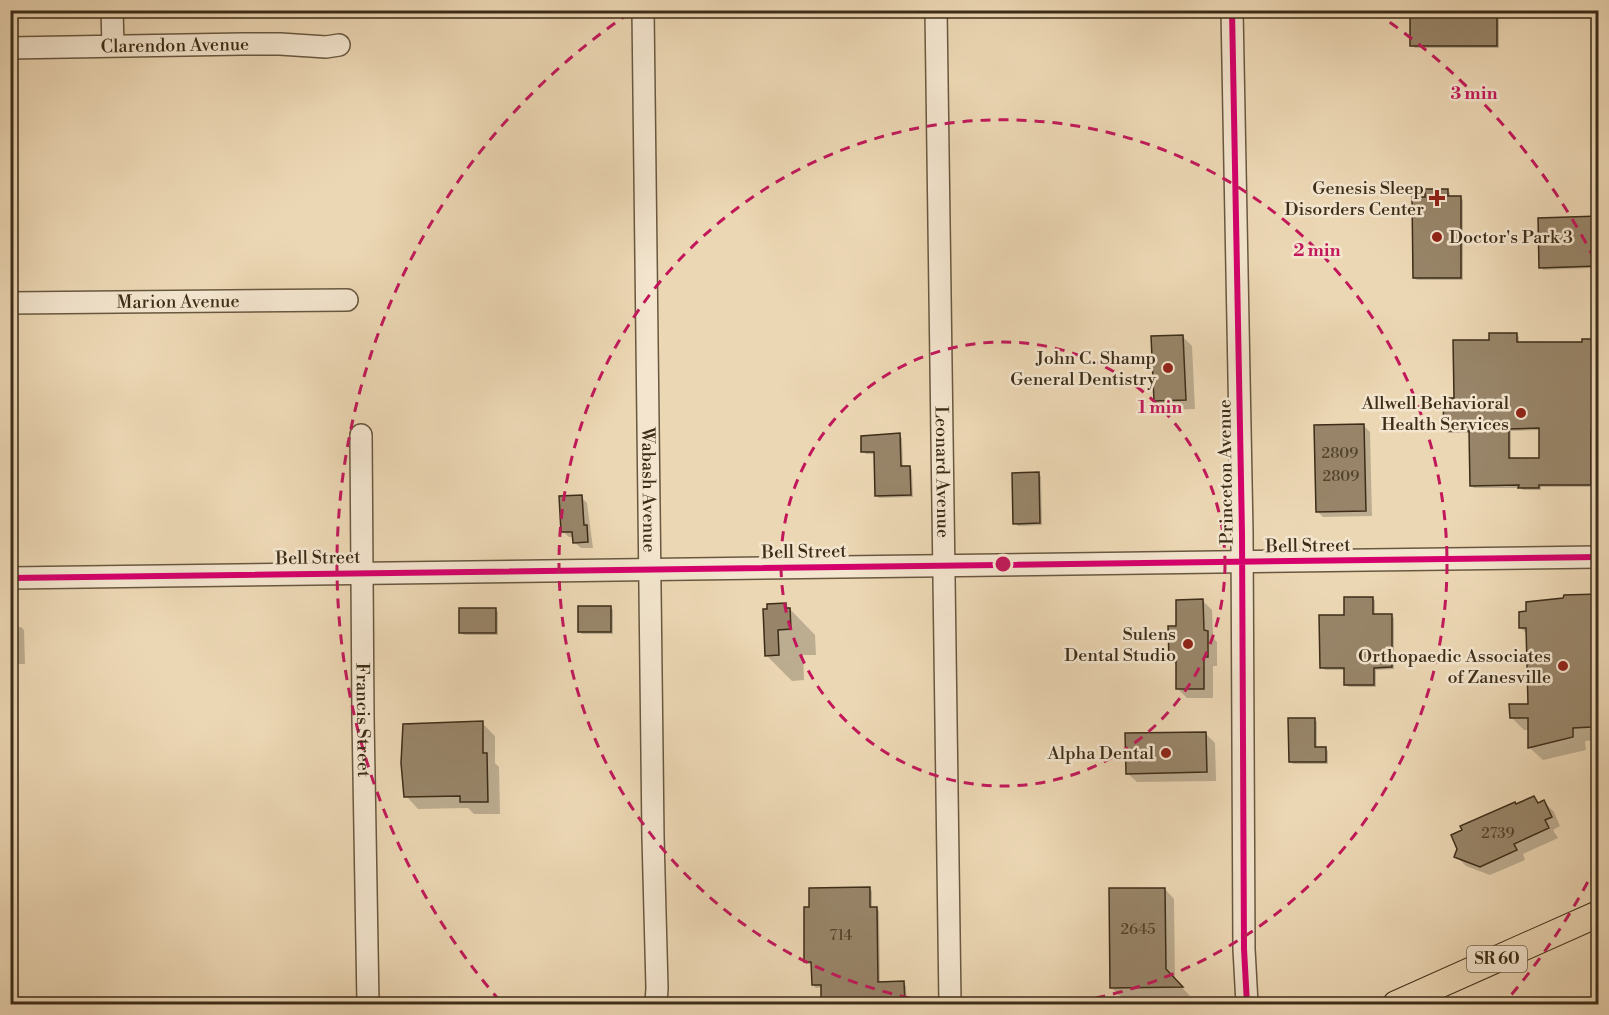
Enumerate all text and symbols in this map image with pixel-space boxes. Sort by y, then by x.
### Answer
street label: Clarendon Avenue [101,33,249,58]
text: 3 min [1451,82,1497,105]
place label: Genesis Sleep Disorders Center [1284,177,1424,221]
marker: Genesis Sleep Disorders Center [1428,189,1446,207]
place label: Doctor's Park 3 [1449,226,1573,249]
marker: Doctor's Park 3 [1430,230,1444,244]
text: 2 min [1293,239,1341,262]
street label: Marion Avenue [116,289,240,314]
place label: John C. Shamp General Dentistry [1010,347,1156,391]
marker: John C. Shamp General Dentistry [1161,361,1175,375]
place label: Allwell Behavioral Health Services [1361,392,1510,436]
text: 1 min [1138,396,1182,419]
street label: Princeton Avenue [1213,399,1239,545]
street label: Leonard Avenue [930,406,955,538]
marker: Allwell Behavioral Health Services [1514,406,1528,420]
street label: Wabash Avenue [637,426,661,553]
house number: 2809 [1322,444,1358,463]
house number: 2809 [1323,467,1359,486]
street label: Bell Street [1264,534,1351,558]
street label: Bell Street [760,540,847,564]
street label: Bell Street [274,546,361,570]
centre of rings [993,554,1013,574]
place label: Sulens Dental Studio [1064,623,1176,667]
marker: Sulens Dental Studio [1181,637,1195,651]
place label: Orthopaedic Associates of Zanesville [1358,645,1551,689]
marker: Orthopaedic Associates of Zanesville [1556,659,1570,673]
street label: Francis Street [351,663,376,778]
place label: Alpha Dental [1046,742,1155,765]
marker: Alpha Dental [1159,746,1173,760]
house number: 2739 [1481,824,1515,843]
house number: 2645 [1120,920,1156,939]
house number: 714 [830,926,853,945]
road number: SR 60 [1467,946,1527,972]

